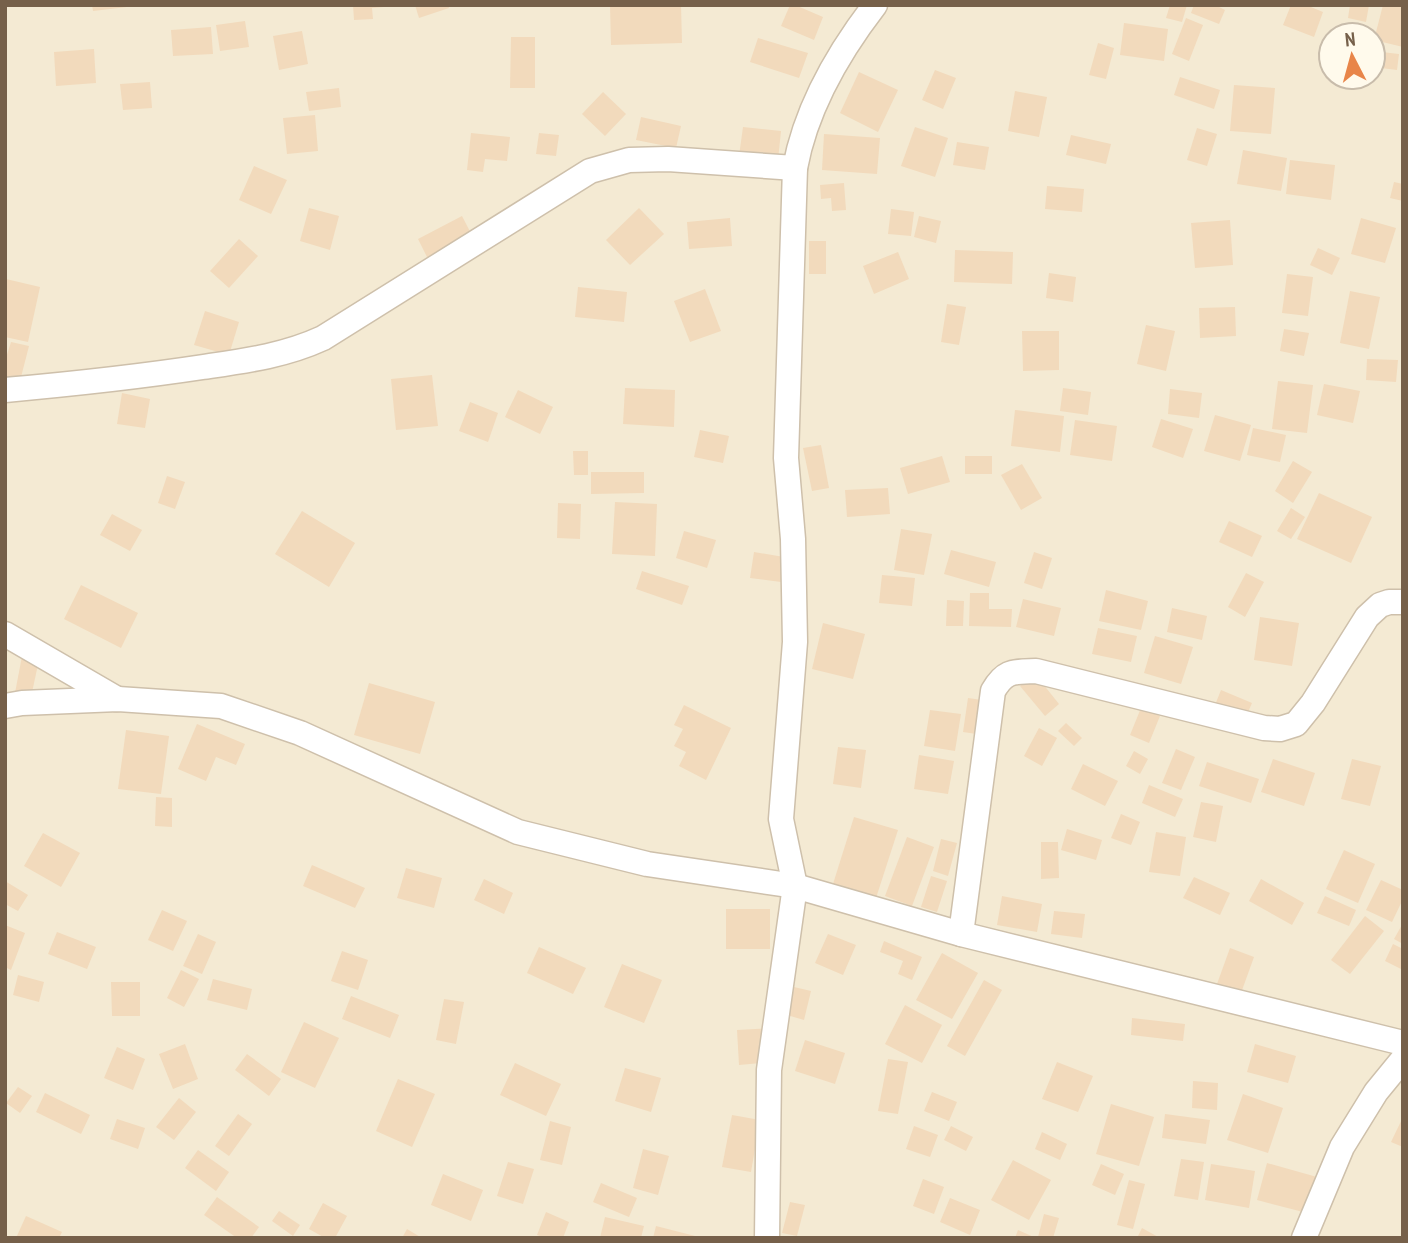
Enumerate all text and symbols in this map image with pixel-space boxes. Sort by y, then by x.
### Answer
north arrow [1317,21,1387,91]
text: N [1344,27,1357,52]

